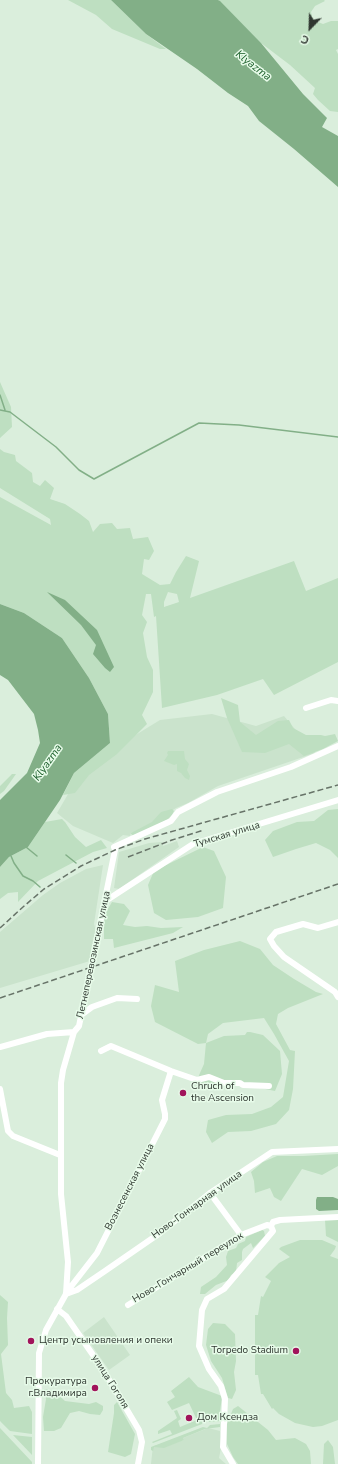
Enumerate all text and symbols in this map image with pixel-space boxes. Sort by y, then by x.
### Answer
north arrow [290,8,330,48]
text: С [299,31,311,48]
water label: Klyazma [232,48,274,84]
water label: Klyazma [31,742,65,784]
street label: Тумская улица [193,819,261,851]
street label: Летнеперевозинская улица [75,890,113,1020]
place label: Chruch of the Ascension [191,1081,254,1104]
marker: Chruch of the Ascension [178,1088,188,1098]
street label: Вознесенская улица [103,1142,157,1232]
street label: Ново-Гончарная улица [150,1168,244,1242]
street label: Ново-Гончарный переулок [130,1230,246,1306]
place label: Центр усыновления и опеки [39,1335,173,1347]
marker: Центр усыновления и опеки [26,1336,36,1346]
place label: Torpedo Stadium [211,1345,288,1357]
marker: Torpedo Stadium [291,1346,301,1356]
street label: улица Гоголя [89,1353,131,1411]
place label: Прокуратура г.Владимира [25,1376,87,1400]
marker: Прокуратура г.Владимира [90,1383,100,1393]
place label: Дом Ксендза [197,1412,258,1424]
marker: Дом Ксендза [184,1413,194,1423]

